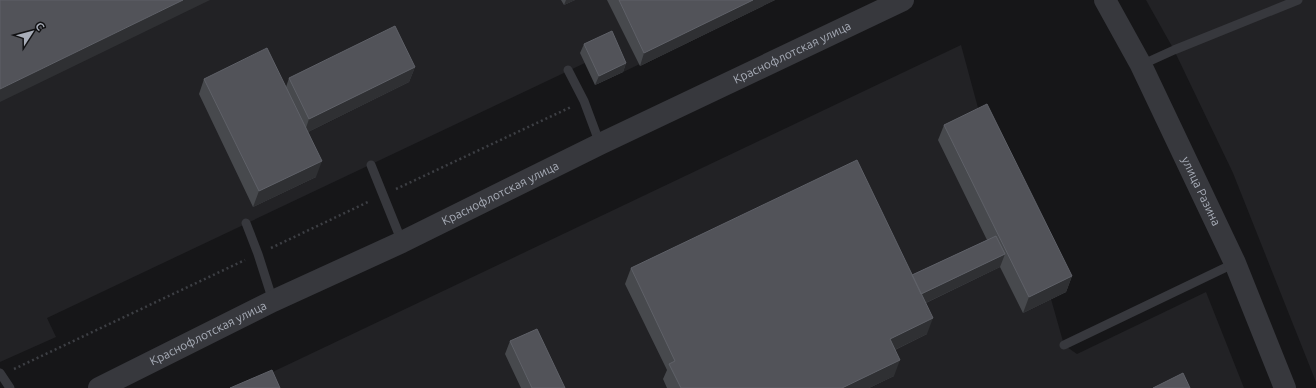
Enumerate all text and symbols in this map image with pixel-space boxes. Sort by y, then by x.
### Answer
north arrow [12,12,52,52]
street label: Краснофлотская улица [731,19,853,86]
text: С [33,20,47,32]
street label: улица Разина [1179,154,1223,228]
street label: Краснофлотская улица [439,159,561,227]
street label: Краснофлотская улица [147,298,268,368]

